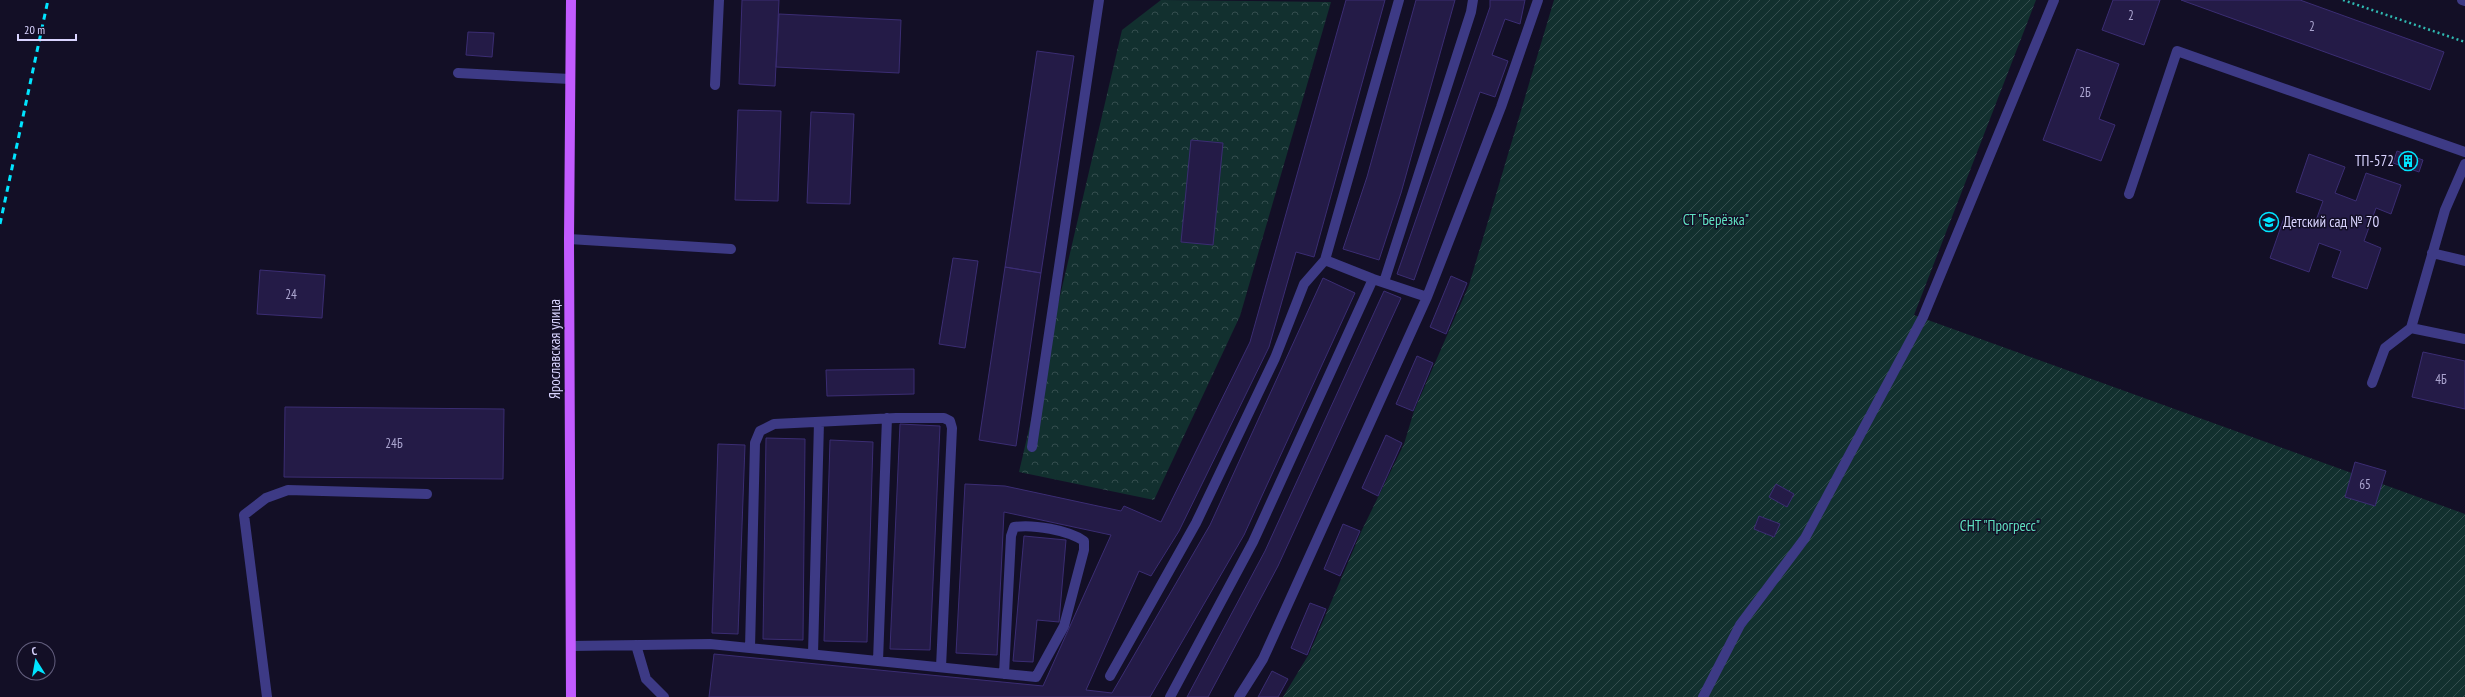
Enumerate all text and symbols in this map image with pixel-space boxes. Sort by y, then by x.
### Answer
house number: 2 [2128,7,2134,24]
scale bar [18,16,76,42]
house number: 2 [2309,18,2315,35]
text: 20 m [24,22,45,37]
house number: 2Б [2079,84,2091,101]
building icon: ТП-572 [2397,150,2419,172]
place label: ТП-572 [2355,151,2394,170]
park label: СТ "Берёзка" [1683,210,1749,229]
school or university icon: Детский сад № 70 [2258,211,2280,233]
place label: Детский сад № 70 [2283,212,2380,231]
house number: 24 [285,286,297,303]
street label: Ярославская улица [545,299,564,399]
house number: 4Б [2435,371,2447,388]
house number: 24Б [385,435,403,452]
house number: 65 [2359,476,2371,493]
park label: СНТ "Прогресс" [1960,516,2040,535]
north arrow [16,641,56,681]
text: С [30,644,38,659]

